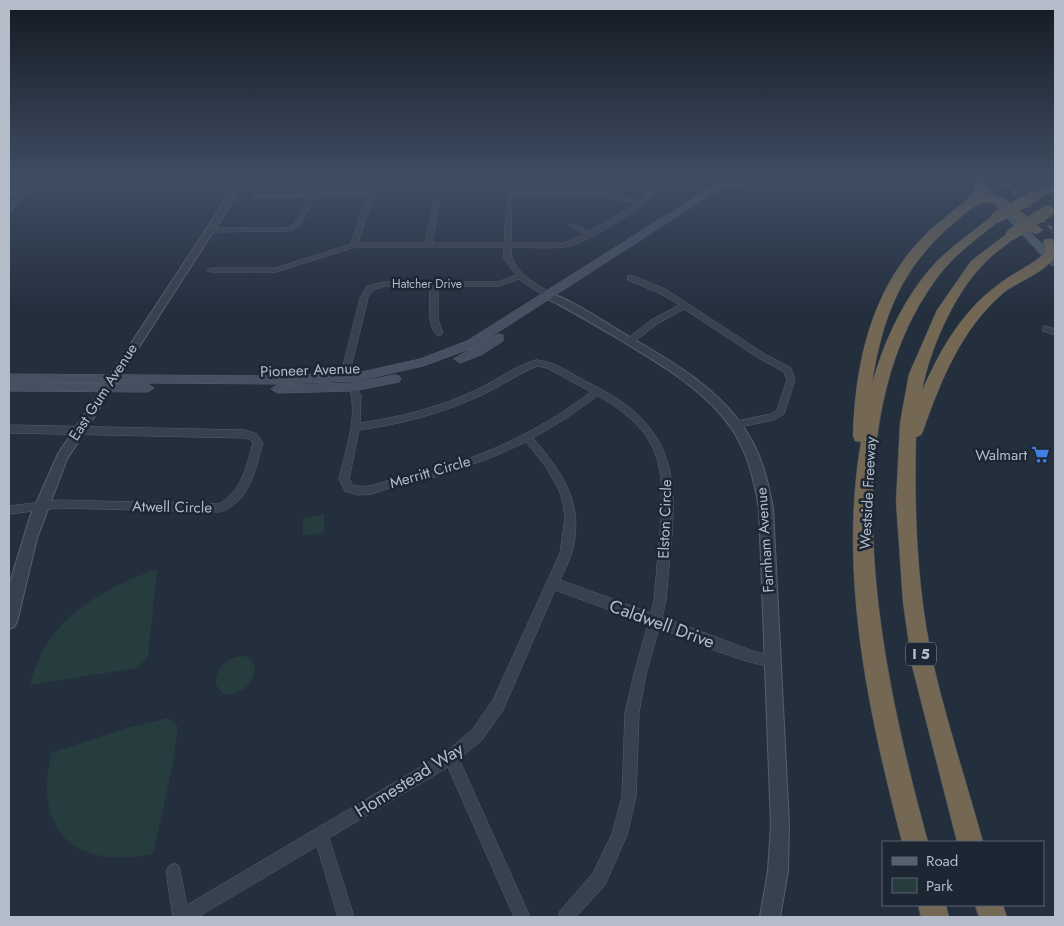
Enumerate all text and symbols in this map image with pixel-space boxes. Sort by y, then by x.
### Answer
street label: Hatcher Drive [392,275,462,293]
street label: East Gum Avenue [63,339,143,445]
street label: Pioneer Avenue [260,357,361,383]
street label: Westside Freeway [854,436,882,550]
place label: Walmart [975,444,1027,466]
supermarket icon: Walmart [1031,445,1051,465]
street label: Merritt Circle [387,450,473,494]
street label: Elston Circle [653,479,677,559]
street label: Farnham Avenue [750,486,780,593]
street label: Atwell Circle [132,495,212,519]
street label: Caldwell Drive [606,593,718,655]
road number: I 5 [906,642,936,666]
street label: Homestead Way [350,736,468,824]
legend [882,841,1044,906]
text: Road [926,850,958,872]
text: Park [926,875,953,897]

